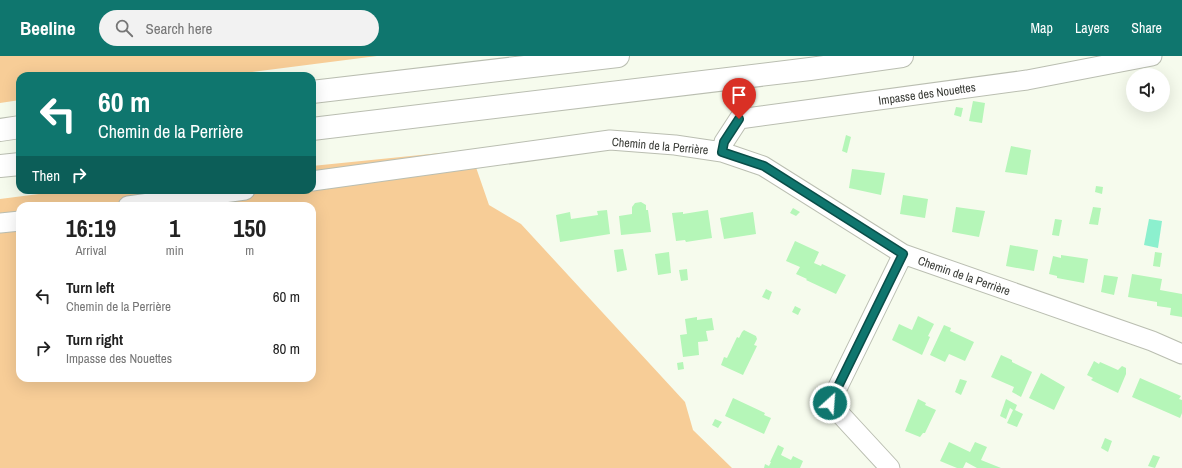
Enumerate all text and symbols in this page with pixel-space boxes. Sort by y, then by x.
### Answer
search box [99,10,379,46]
text: Beeline [20,15,75,41]
icon: search [113,17,135,39]
text: Search here [145,18,212,39]
text: Map [1031,19,1053,37]
text: Layers [1075,19,1109,37]
text: Share [1131,19,1162,37]
map controls [1126,68,1170,112]
button: sound [1126,68,1170,112]
pin [722,78,756,119]
street label: Impasse des Nouettes [877,79,977,109]
text: 60 m [98,83,150,121]
icon: arrive [728,84,750,106]
icon: left [32,88,84,140]
text: Chemin de la Perrière [98,119,243,144]
street label: Chemin de la Perrière [611,134,709,158]
icon: right [68,164,90,186]
text: Then [32,165,60,186]
text: 16:19 [66,212,116,244]
text: 1 [169,212,180,244]
text: 150 [233,212,266,244]
text: Arrival [76,242,106,259]
text: min [166,242,184,259]
text: m [245,242,254,259]
street label: Chemin de la Perrière [916,253,1012,299]
text: Turn left [66,277,114,298]
icon: left [32,285,54,307]
text: 60 m [273,286,300,307]
text: Chemin de la Perrière [66,298,171,315]
text: Turn right [66,329,123,350]
icon: right [32,337,54,359]
text: 80 m [273,338,300,359]
text: Impasse des Nouettes [66,350,172,367]
position arrow [809,382,851,424]

